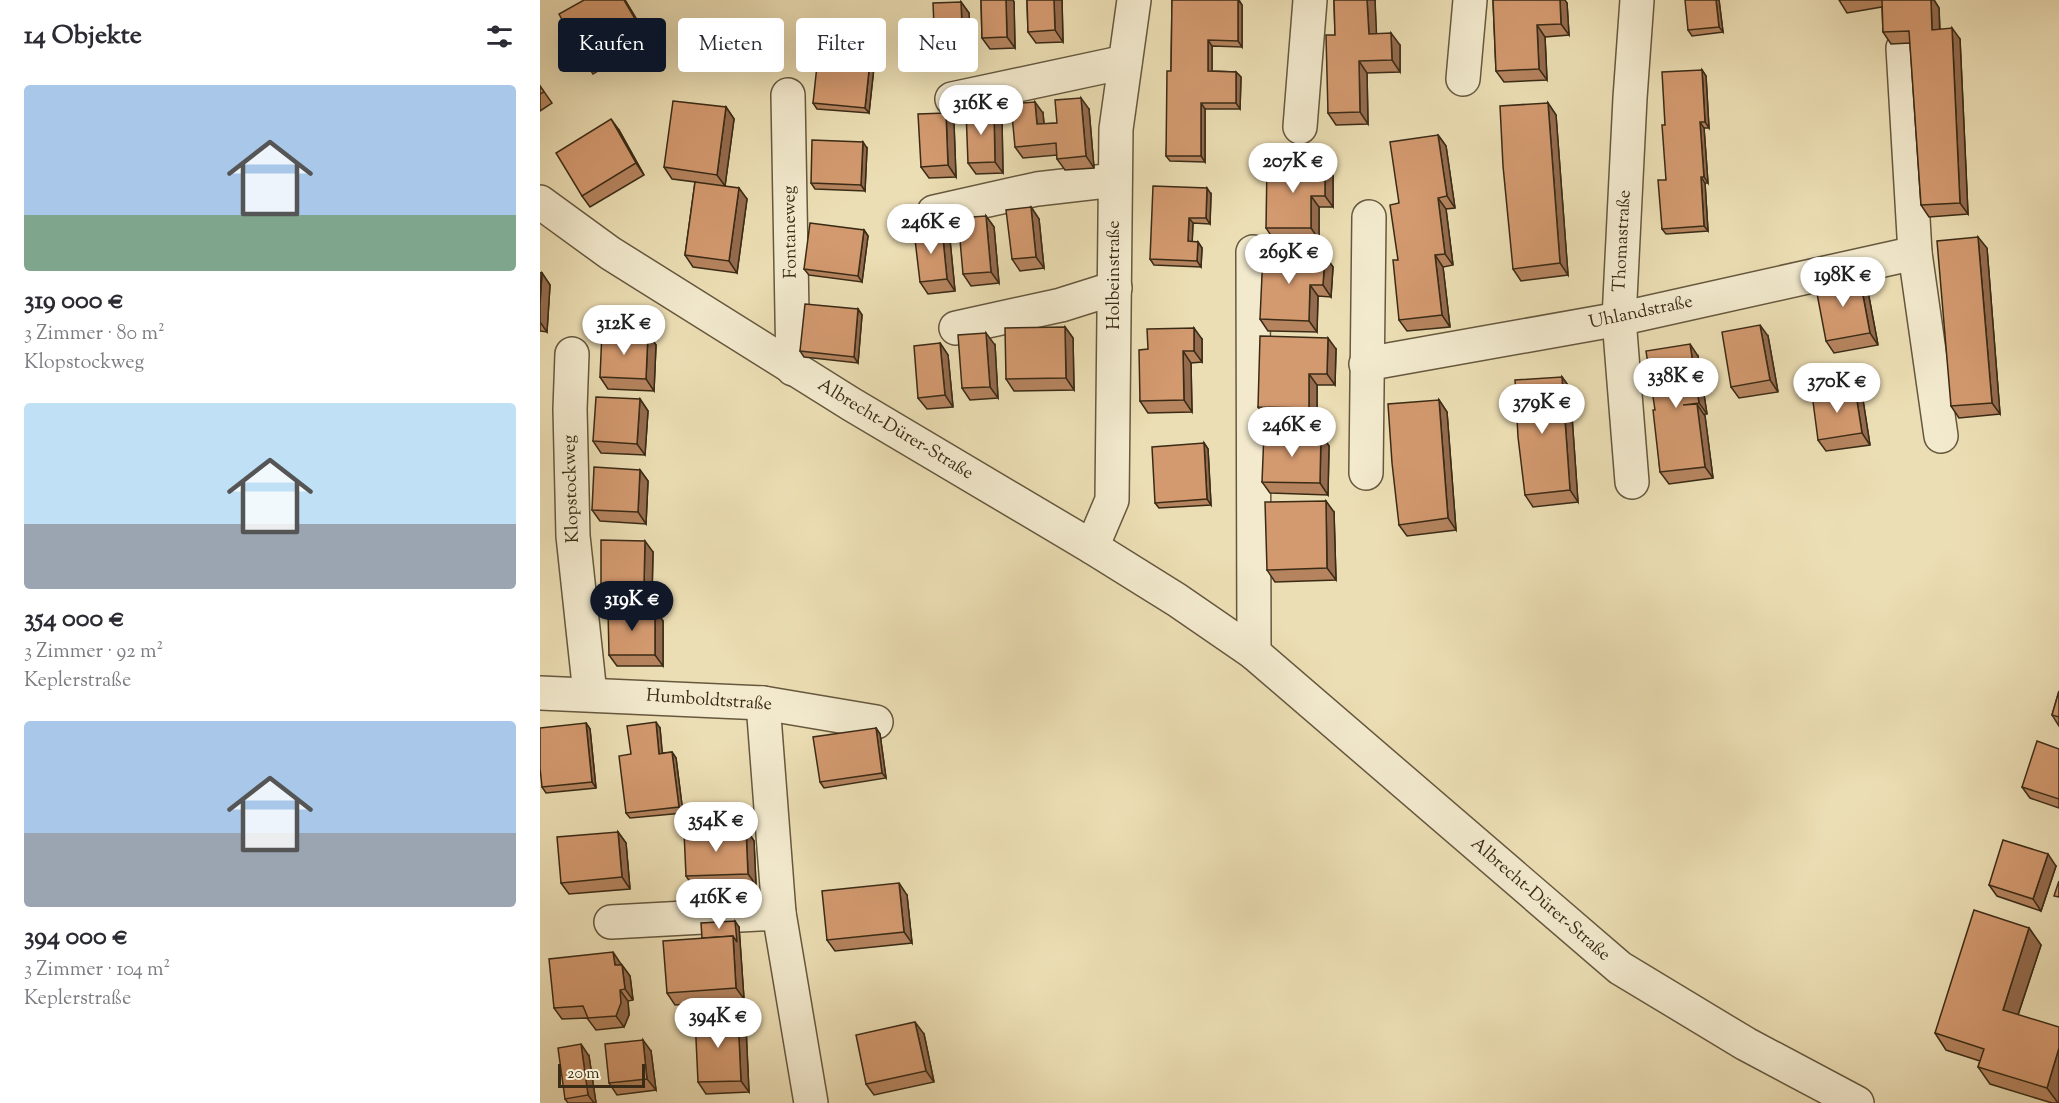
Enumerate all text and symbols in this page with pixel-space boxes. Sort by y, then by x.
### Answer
text: 14 Objekte [24,18,142,55]
chip: Kaufen [558,18,666,72]
chip: Mieten [678,18,784,72]
chip: Filter [796,18,886,72]
chip: Neu [898,18,978,72]
icon: filters [483,20,516,53]
pin: 316K € [932,85,1030,136]
text: 316K € [953,90,1009,119]
icon: home [216,124,324,232]
pin: 207K € [1244,143,1342,194]
text: 207K € [1263,148,1323,177]
street label: Fontaneweg [777,185,805,279]
street label: Thomastraße [1607,189,1639,293]
pin: 246K € [882,204,980,255]
text: 246K € [901,209,961,238]
street label: Holbeinstraße [1102,220,1128,330]
pin: 269K € [1240,234,1338,285]
text: 269K € [1259,239,1319,268]
pin: 198K € [1794,257,1892,308]
text: 198K € [1814,262,1872,291]
text: 319 000 € [24,283,124,320]
street label: Uhlandstraße [1587,289,1695,337]
pin: 312K € [575,305,673,356]
text: 312K € [596,310,652,339]
text: 3 Zimmer · 80 m² [24,320,165,349]
text: Klopstockweg [24,349,144,378]
pin: 338K € [1627,358,1725,409]
text: 338K € [1647,363,1705,392]
pin: 370K € [1788,363,1886,414]
text: 370K € [1807,368,1867,397]
street label: Albrecht-Dürer-Straße [812,373,978,487]
pin: 379K € [1493,384,1591,435]
text: 379K € [1513,389,1571,418]
pin: 246K € [1243,407,1341,458]
text: 246K € [1262,412,1322,441]
street label: Klopstockweg [557,434,587,544]
icon: home [216,442,324,550]
pin: 319K € [583,581,681,632]
text: 319K € [604,586,660,615]
text: 354 000 € [24,601,125,638]
text: 3 Zimmer · 92 m² [24,638,163,667]
text: Keplerstraße [24,667,131,696]
street label: Humboldtstraße [645,684,773,718]
icon: home [216,760,324,868]
pin: 354K € [667,802,765,853]
text: 354K € [688,807,744,836]
street label: Albrecht-Dürer-Straße [1464,832,1616,968]
pin: 416K € [670,879,768,930]
text: 416K € [690,884,748,913]
text: 394 000 € [24,919,128,956]
text: 3 Zimmer · 104 m² [24,956,170,985]
text: Keplerstraße [24,985,131,1014]
pin: 394K € [669,998,767,1049]
text: 394K € [689,1003,747,1032]
scale bar [558,1061,645,1088]
text: 20 m [567,1063,600,1086]

